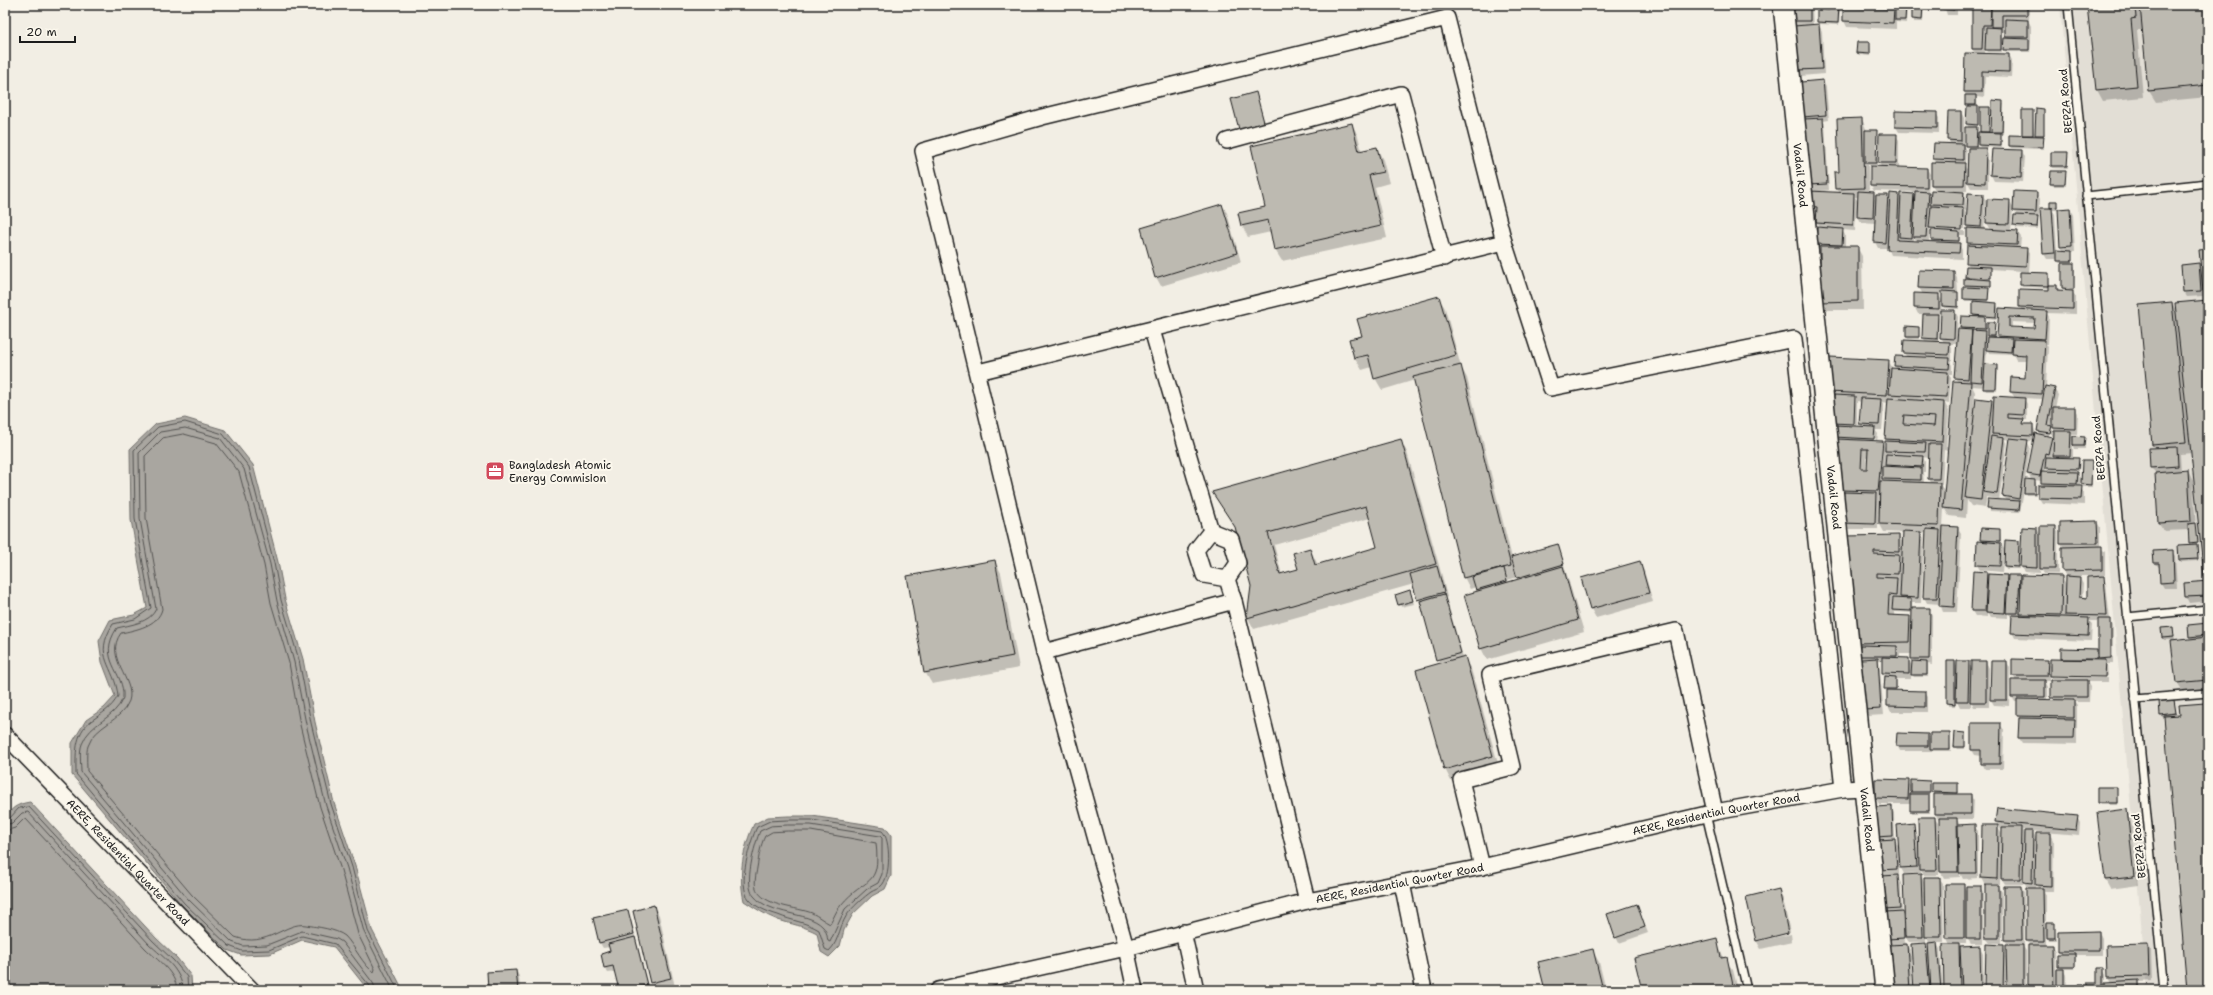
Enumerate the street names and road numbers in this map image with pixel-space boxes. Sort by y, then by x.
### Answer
street label: BEPZA Road [2056,68,2076,134]
street label: Vadail Road [1790,142,1811,208]
street label: BEPZA Road [2089,415,2109,481]
street label: Vadail Road [1823,464,1845,530]
street label: Vadail Road [1857,787,1878,853]
street label: AERE, Residential Quarter Road [1631,789,1801,839]
street label: AERE, Residential Quarter Road [63,796,193,929]
street label: BEPZA Road [2128,813,2150,879]
street label: AERE, Residential Quarter Road [1314,859,1485,907]

